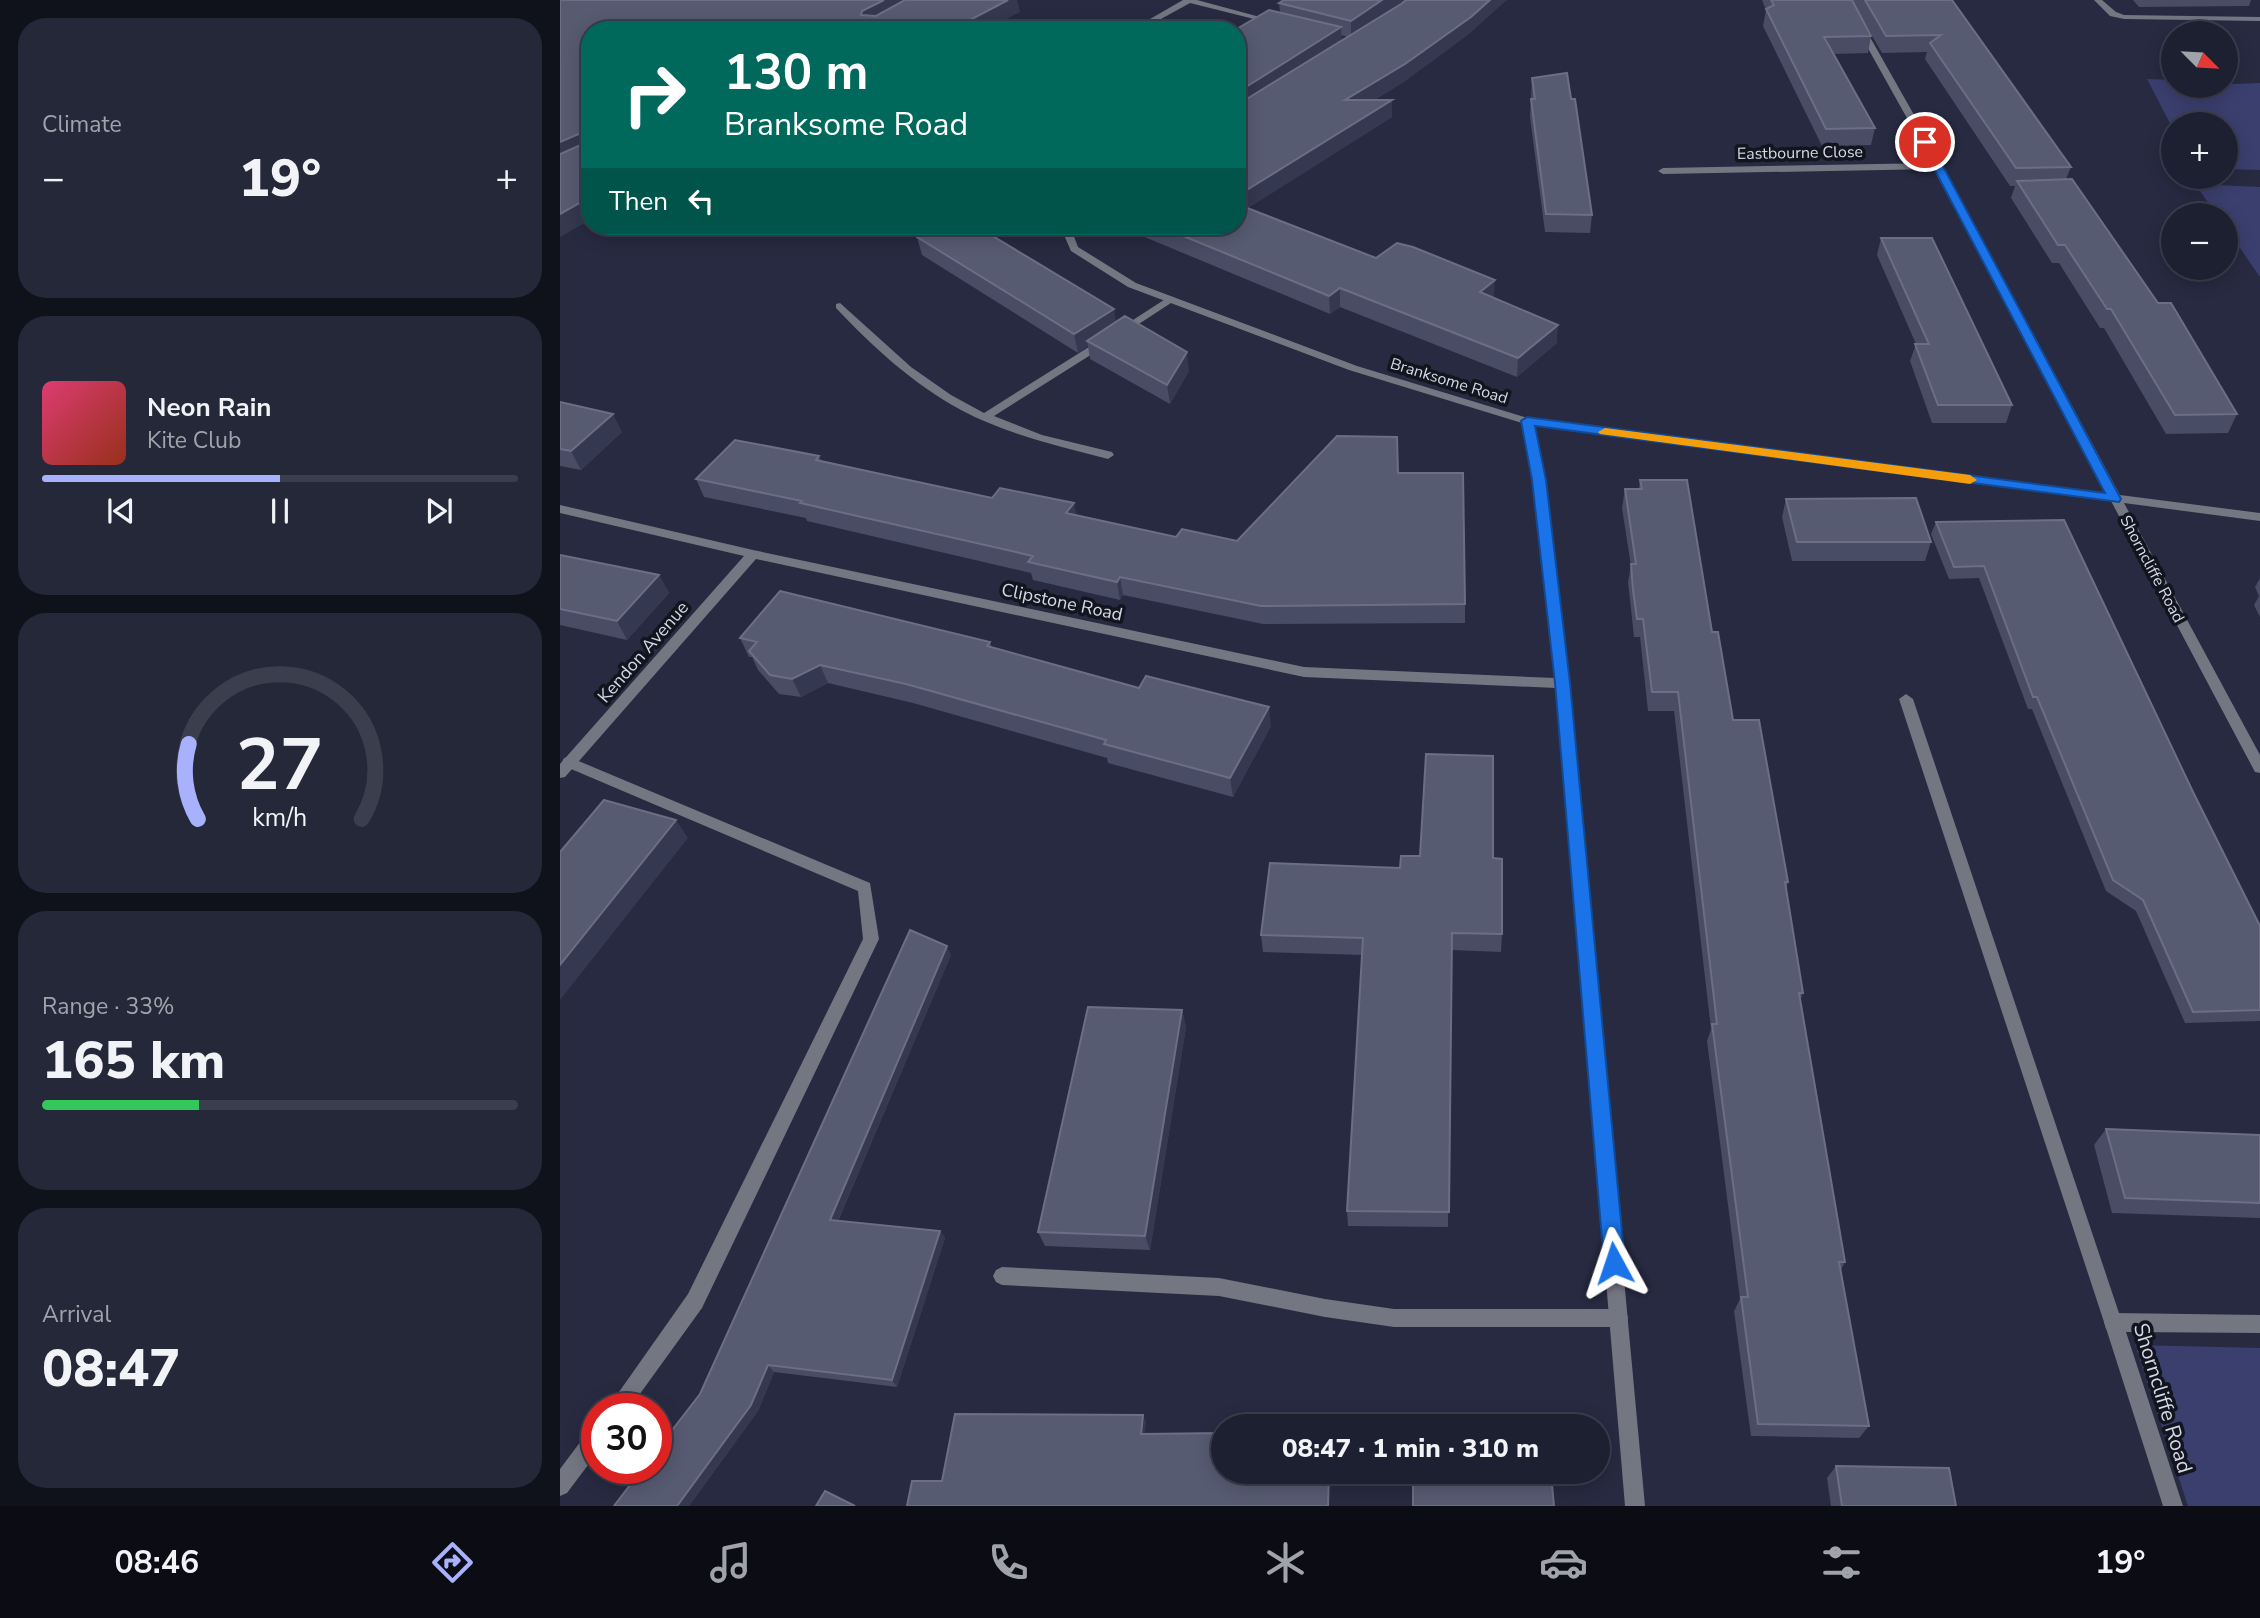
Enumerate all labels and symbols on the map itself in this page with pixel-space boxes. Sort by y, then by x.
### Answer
north arrow [2161,21,2238,98]
pin [1895,112,1955,172]
street label: Eastbourne Close [1737,141,1863,165]
street label: Branksome Road [1387,353,1511,409]
street label: Shorncliffe Road [2114,512,2190,626]
street label: Clipstone Road [999,577,1125,627]
street label: Kendon Avenue [592,596,694,708]
position arrow [1577,1226,1651,1300]
street label: Shorncliffe Road [2127,1320,2199,1476]
speed limit sign: 30 [581,1393,672,1484]

